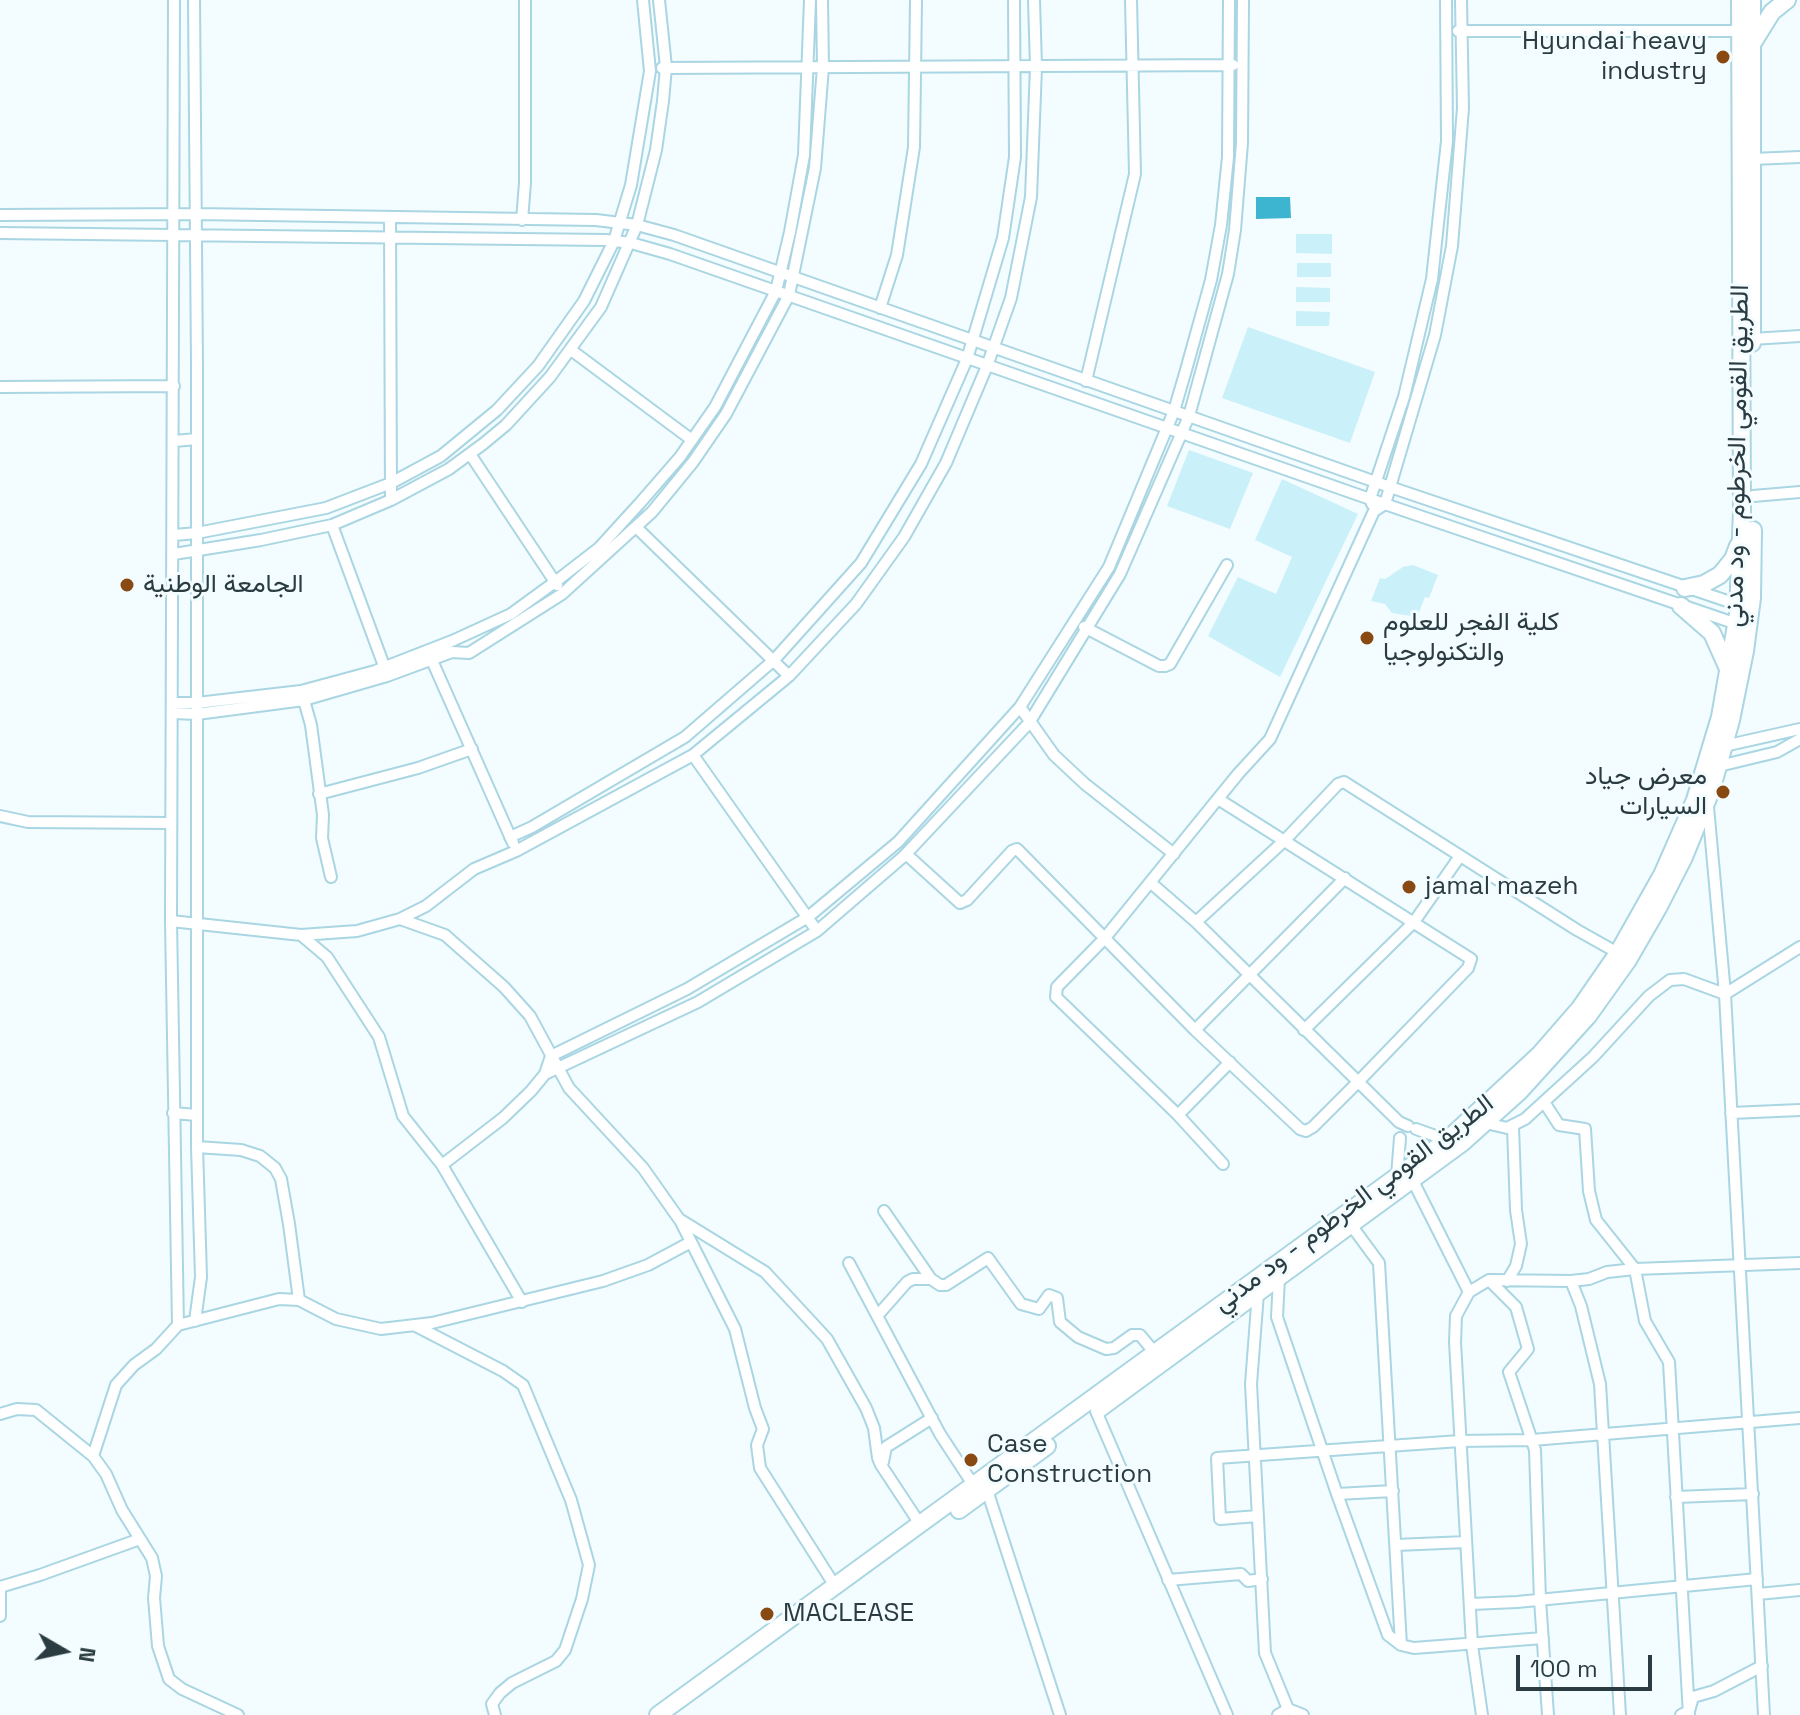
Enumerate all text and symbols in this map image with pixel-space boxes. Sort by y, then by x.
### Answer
place label: Hyundai heavy industry [1522,26,1707,88]
marker: Hyundai heavy industry [1714,48,1732,66]
street label: الطريق القومي الخرطوم - ود مدني [1719,284,1757,628]
place label: الجامعة الوطنية [143,569,304,601]
marker: الجامعة الوطنية [118,576,136,594]
place label: كلية الفجر للعلوم والتكنولوجيا [1383,607,1559,668]
marker: كلية الفجر للعلوم والتكنولوجيا [1358,629,1376,647]
place label: معرض جياد السيارات [1585,761,1707,822]
marker: معرض جياد السيارات [1714,783,1732,801]
place label: jamal mazeh [1425,871,1578,903]
marker: jamal mazeh [1400,878,1418,896]
street label: الطريق القومي الخرطوم - ود مدني [1208,1088,1500,1320]
place label: Case Construction [987,1429,1152,1490]
marker: Case Construction [962,1451,980,1469]
place label: MACLEASE [783,1598,914,1630]
marker: MACLEASE [758,1605,776,1623]
north arrow [24,1611,104,1691]
scale bar [1520,1639,1656,1689]
text: N [73,1645,103,1664]
text: 100 m [1530,1653,1598,1684]

